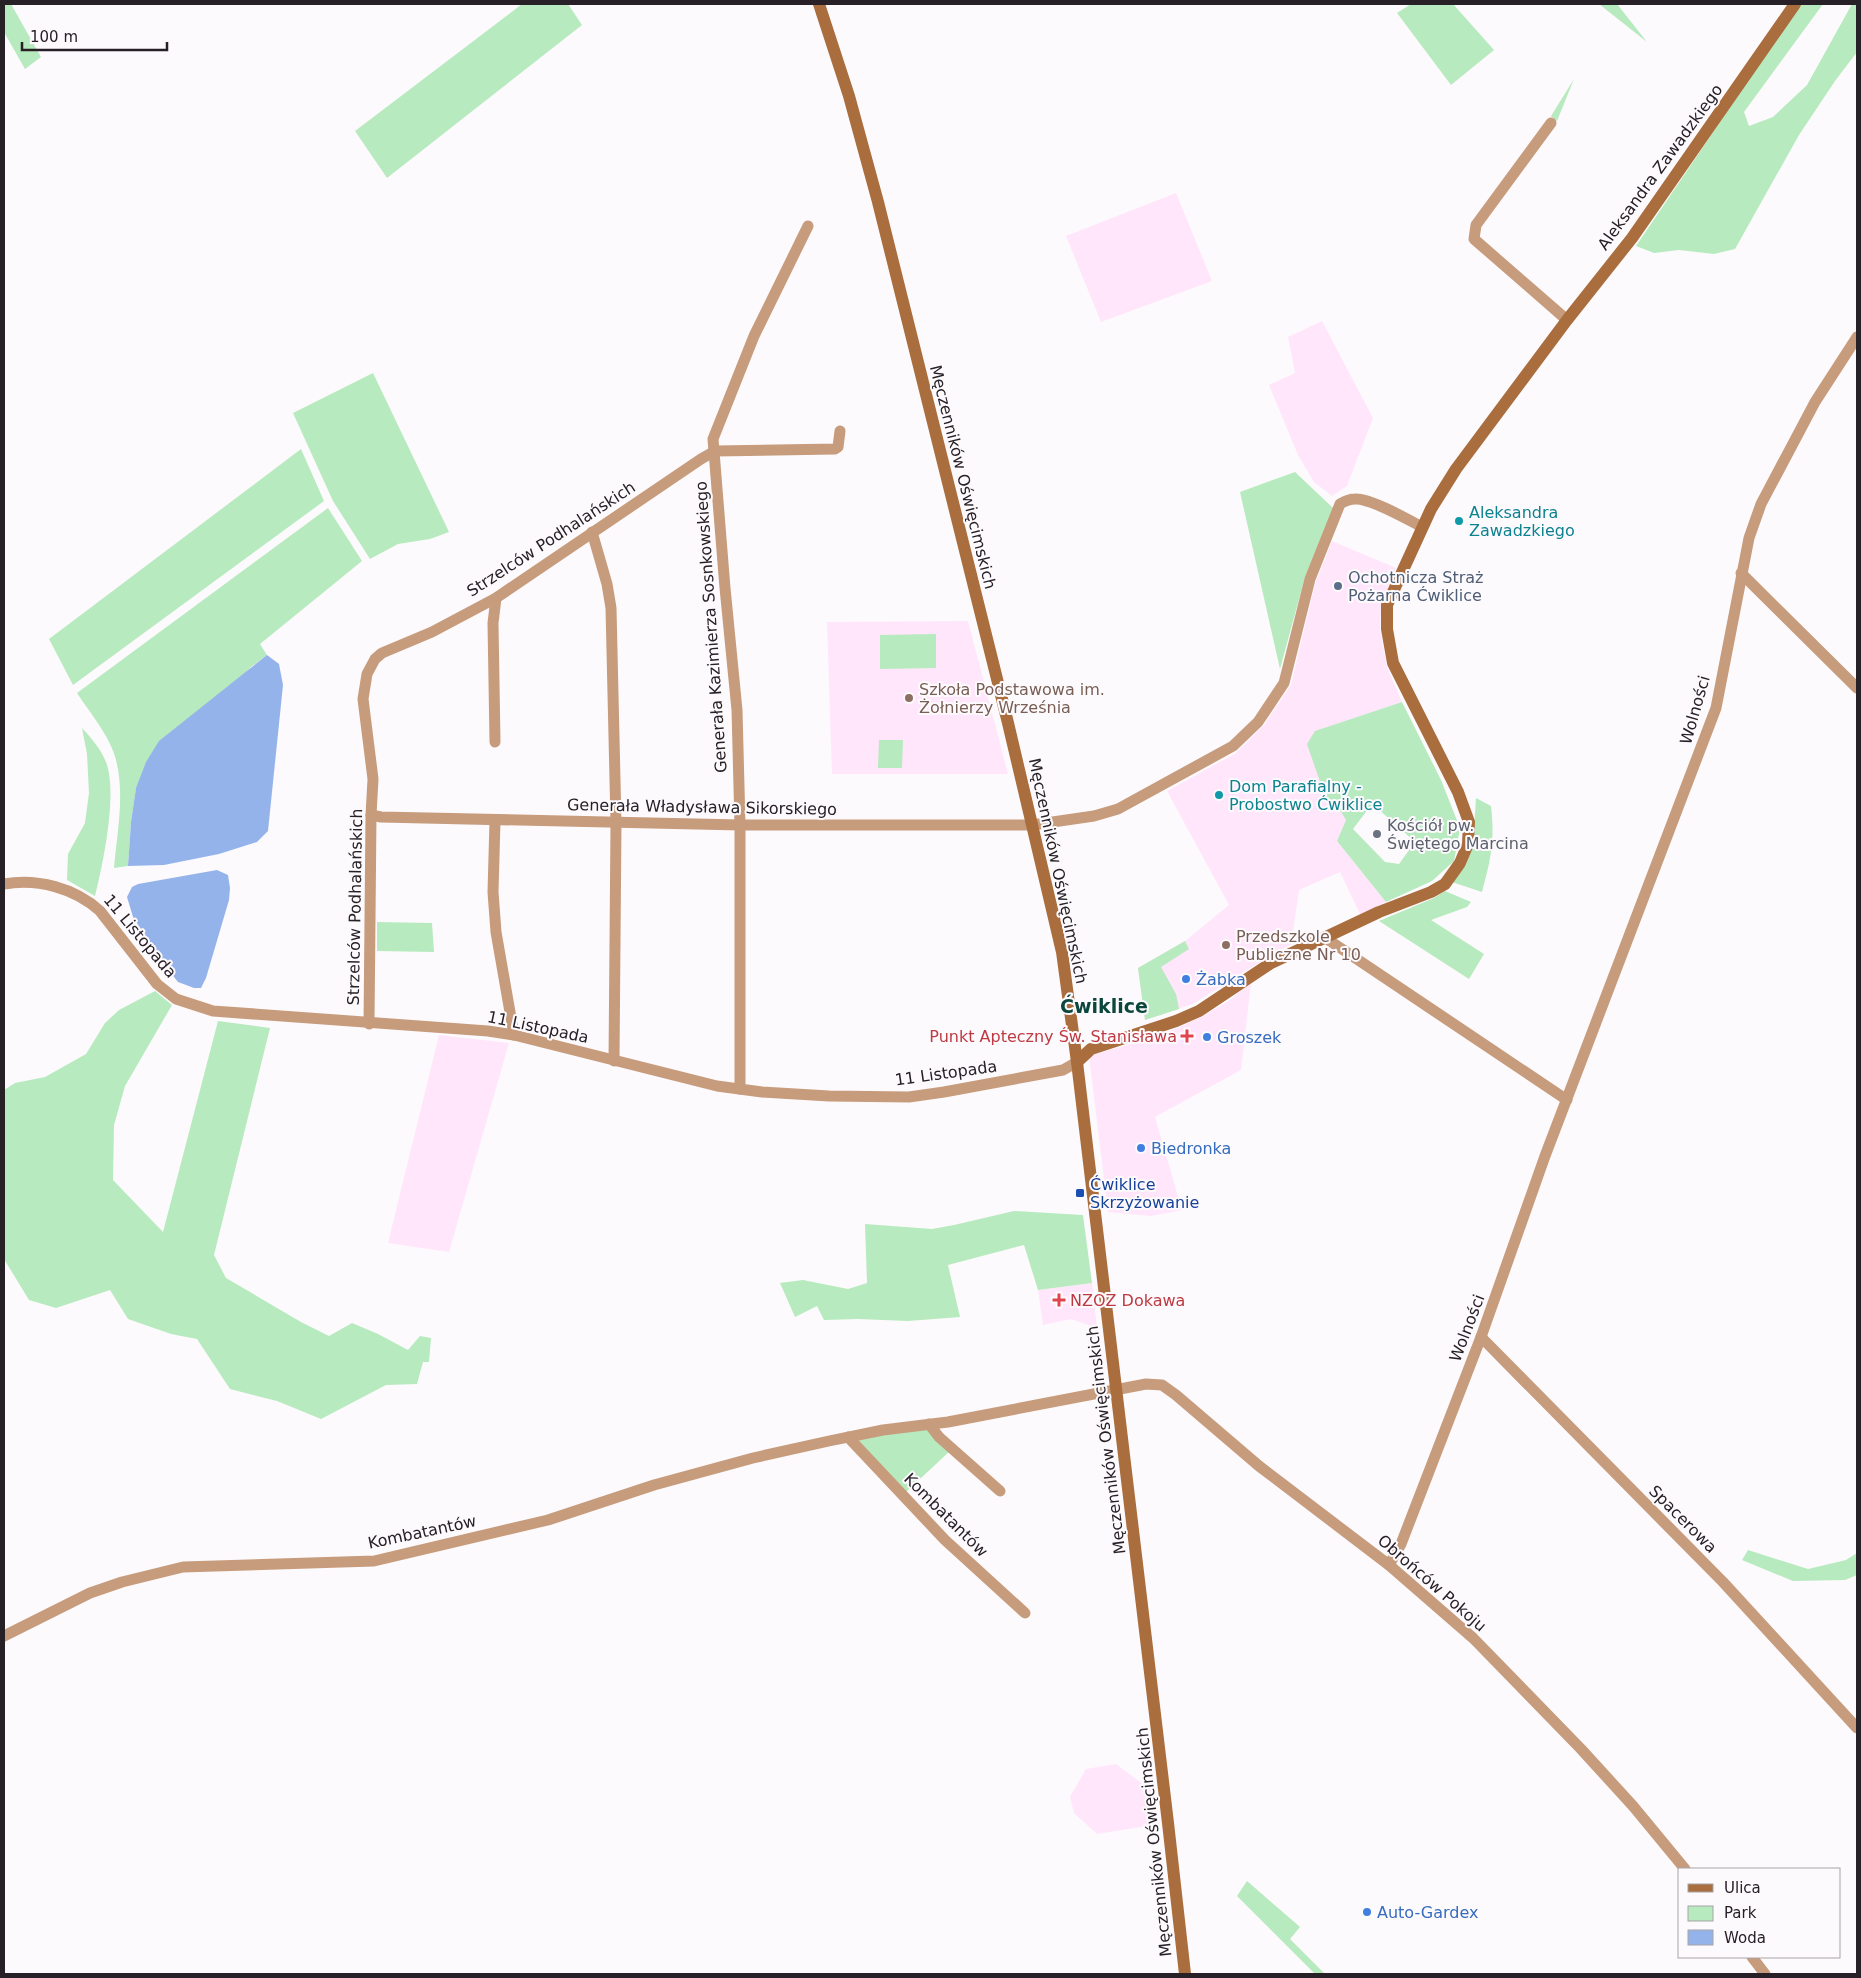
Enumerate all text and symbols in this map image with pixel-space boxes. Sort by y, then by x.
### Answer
scale bar [22,20,168,52]
text: 100 m [30,28,78,46]
street label: Aleksandra Zawadzkiego [1593,80,1727,254]
street label: Męczenników Oświęcimskich [926,363,1000,591]
street label: Strzelców Podhalańskich [463,477,639,601]
street label: Generała Kazimierza Sosnkowskiego [691,480,731,774]
place label: Aleksandra Zawadzkiego [1469,503,1575,540]
marker: Aleksandra Zawadzkiego [1453,515,1465,527]
place label: Ochotnicza Straż Pożarna Ćwiklice [1348,568,1483,605]
marker: Ochotnicza Straż Pożarna Ćwiklice [1332,580,1344,592]
street label: Wolności [1676,673,1714,747]
place label: Szkoła Podstawowa im. Żołnierzy Września [919,680,1105,717]
marker: Szkoła Podstawowa im. Żołnierzy Września [903,692,915,704]
street label: Męczenników Oświęcimskich [1025,756,1091,986]
place label: Dom Parafialny - Probostwo Ćwiklice [1229,777,1382,814]
marker: Dom Parafialny - Probostwo Ćwiklice [1213,789,1225,801]
street label: Generała Władysława Sikorskiego [567,795,837,819]
street label: Strzelców Podhalańskich [344,808,366,1006]
place label: Kościół pw. Świętego Marcina [1387,816,1529,853]
marker: Kościół pw. Świętego Marcina [1371,828,1383,840]
street label: 11 Listopada [100,890,180,982]
place label: Przedszkole Publiczne Nr 10 [1236,927,1361,964]
marker: Przedszkole Publiczne Nr 10 [1220,939,1232,951]
place label: Żabka [1196,970,1246,989]
marker: Żabka [1180,973,1192,985]
district label: Ćwiklice [1060,994,1148,1017]
street label: 11 Listopada [486,1007,590,1047]
place label: Punkt Apteczny Św. Stanisława [929,1027,1177,1046]
place label: Groszek [1217,1028,1282,1047]
marker: Punkt Apteczny Św. Stanisława [1181,1030,1193,1042]
marker: Groszek [1201,1031,1213,1043]
street label: 11 Listopada [894,1056,998,1090]
place label: Biedronka [1151,1139,1231,1158]
marker: Biedronka [1135,1142,1147,1154]
place label: Ćwiklice Skrzyżowanie [1090,1175,1199,1212]
marker: Ćwiklice Skrzyżowanie [1074,1187,1086,1199]
place label: NZOZ Dokawa [1070,1291,1185,1310]
street label: Wolności [1445,1292,1489,1364]
marker: NZOZ Dokawa [1052,1293,1066,1307]
street label: Męczenników Oświęcimskich [1083,1325,1129,1555]
street label: Kombatantów [900,1469,992,1561]
street label: Spacerowa [1645,1481,1721,1557]
street label: Kombatantów [366,1511,478,1553]
street label: Obrońców Pokoju [1374,1531,1490,1635]
street label: Męczenników Oświęcimskich [1133,1727,1175,1957]
legend [1678,1868,1841,1958]
text: Ulica [1724,1879,1761,1897]
place label: Auto-Gardex [1377,1903,1479,1922]
text: Park [1724,1904,1757,1922]
marker: Auto-Gardex [1361,1906,1373,1918]
text: Woda [1724,1929,1766,1947]

